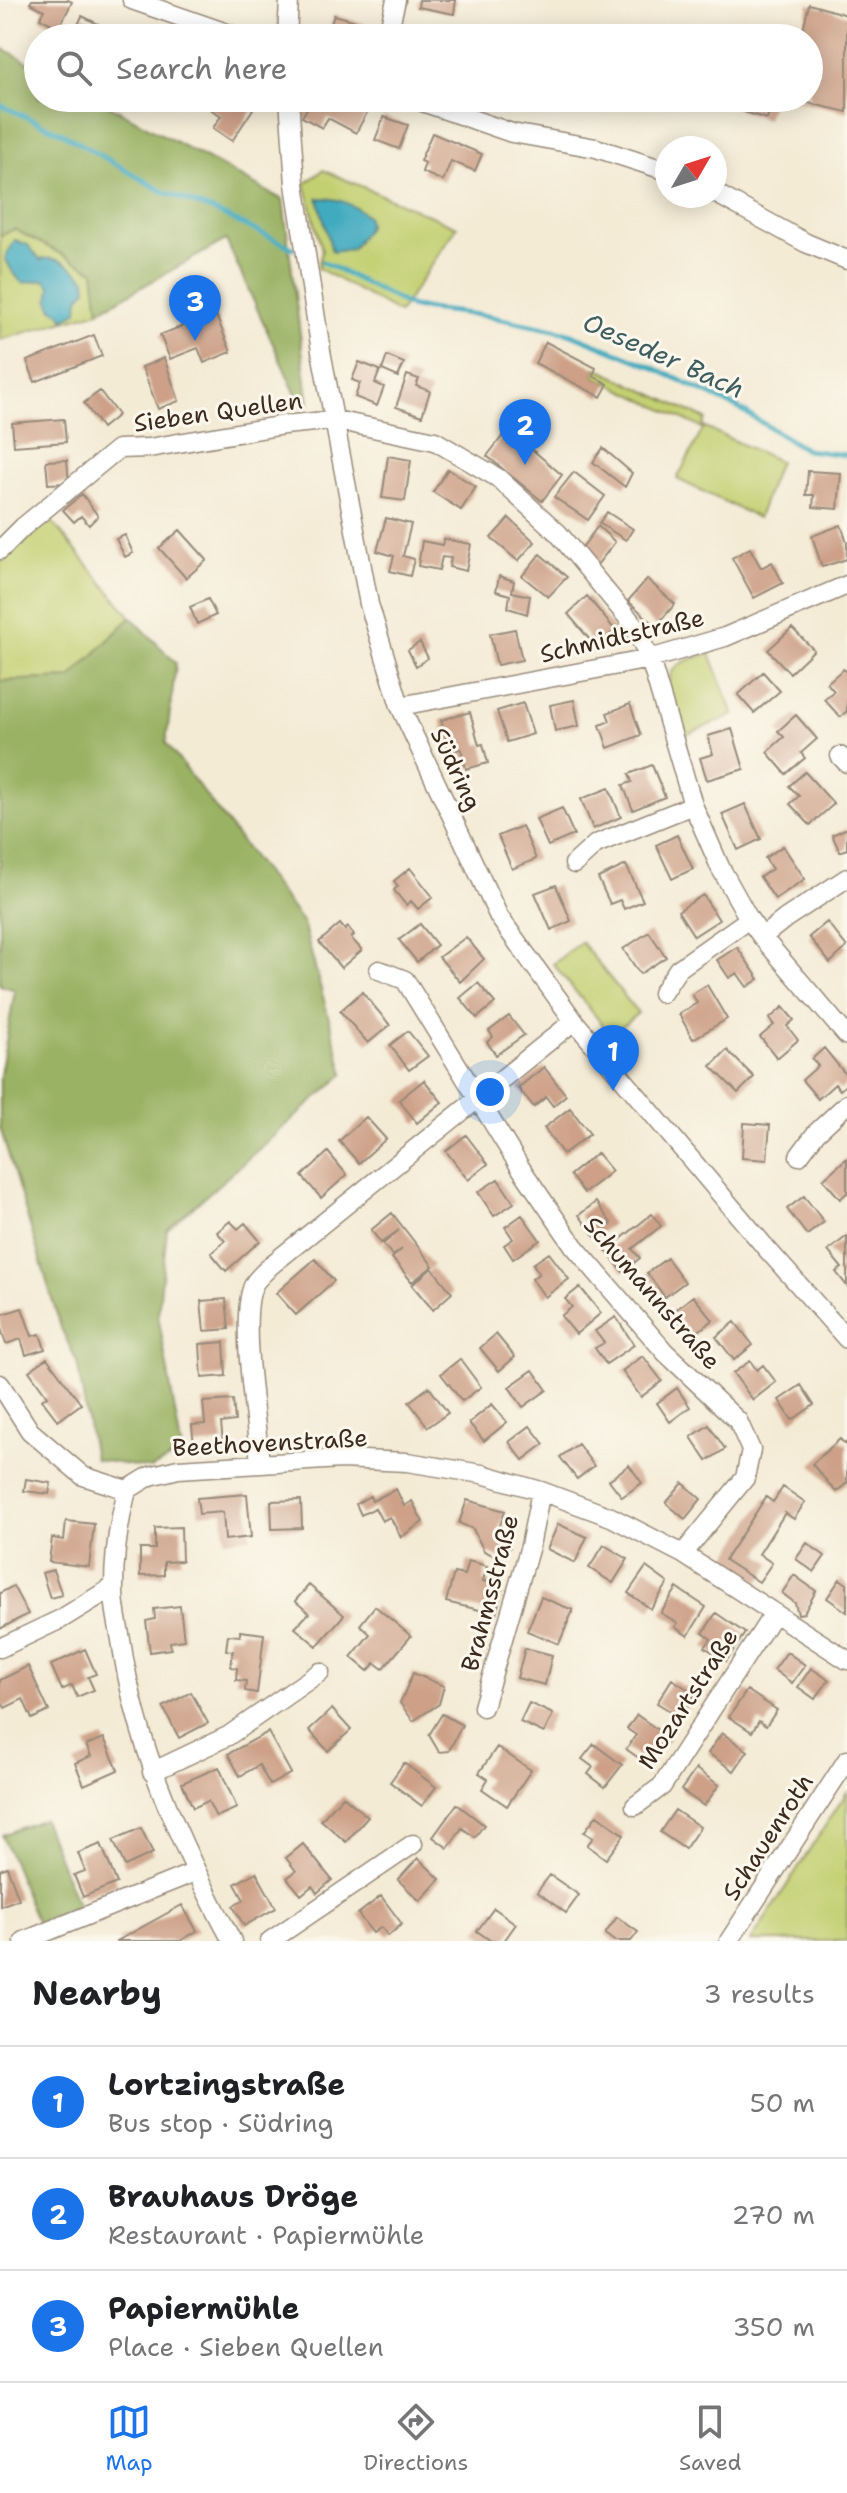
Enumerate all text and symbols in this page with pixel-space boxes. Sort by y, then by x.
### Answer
search box [24,24,823,112]
icon: search [52,46,96,90]
text: Search here [116,48,287,89]
north arrow [655,136,727,208]
pin: 3 [169,275,221,341]
water label: Oeseder Bach [578,304,750,406]
street label: Sieben Quellen [132,384,304,440]
pin: 2 [499,399,551,465]
street label: Schmidtstraße [537,602,707,670]
street label: Südring [423,722,489,816]
pin: 1 [587,1025,639,1091]
your location [470,1072,510,1112]
street label: Schumannstraße [577,1210,727,1376]
street label: Beethovenstraße [172,1422,368,1464]
street label: Brahmsstraße [454,1511,526,1675]
street label: Mozartstraße [631,1622,745,1776]
street label: Schauenroth [715,1767,821,1907]
text: Nearby [32,1970,162,2016]
text: 3 results [703,1976,815,2011]
text: Lortzingstraße [108,2064,345,2105]
text: 1 [52,2085,64,2120]
text: 50 m [750,2085,815,2120]
text: Bus stop · Südring [108,2105,333,2140]
text: Brauhaus Dröge [108,2176,358,2217]
text: 2 [49,2197,67,2232]
text: 270 m [732,2197,815,2232]
text: Restaurant · Papiermühle [108,2217,425,2252]
text: Papiermühle [108,2288,300,2329]
text: 3 [49,2309,67,2344]
text: 350 m [732,2309,815,2344]
text: Place · Sieben Quellen [108,2329,384,2364]
tab: Map [105,2400,153,2477]
tab: Directions [363,2400,468,2477]
tab: Saved [679,2400,742,2477]

